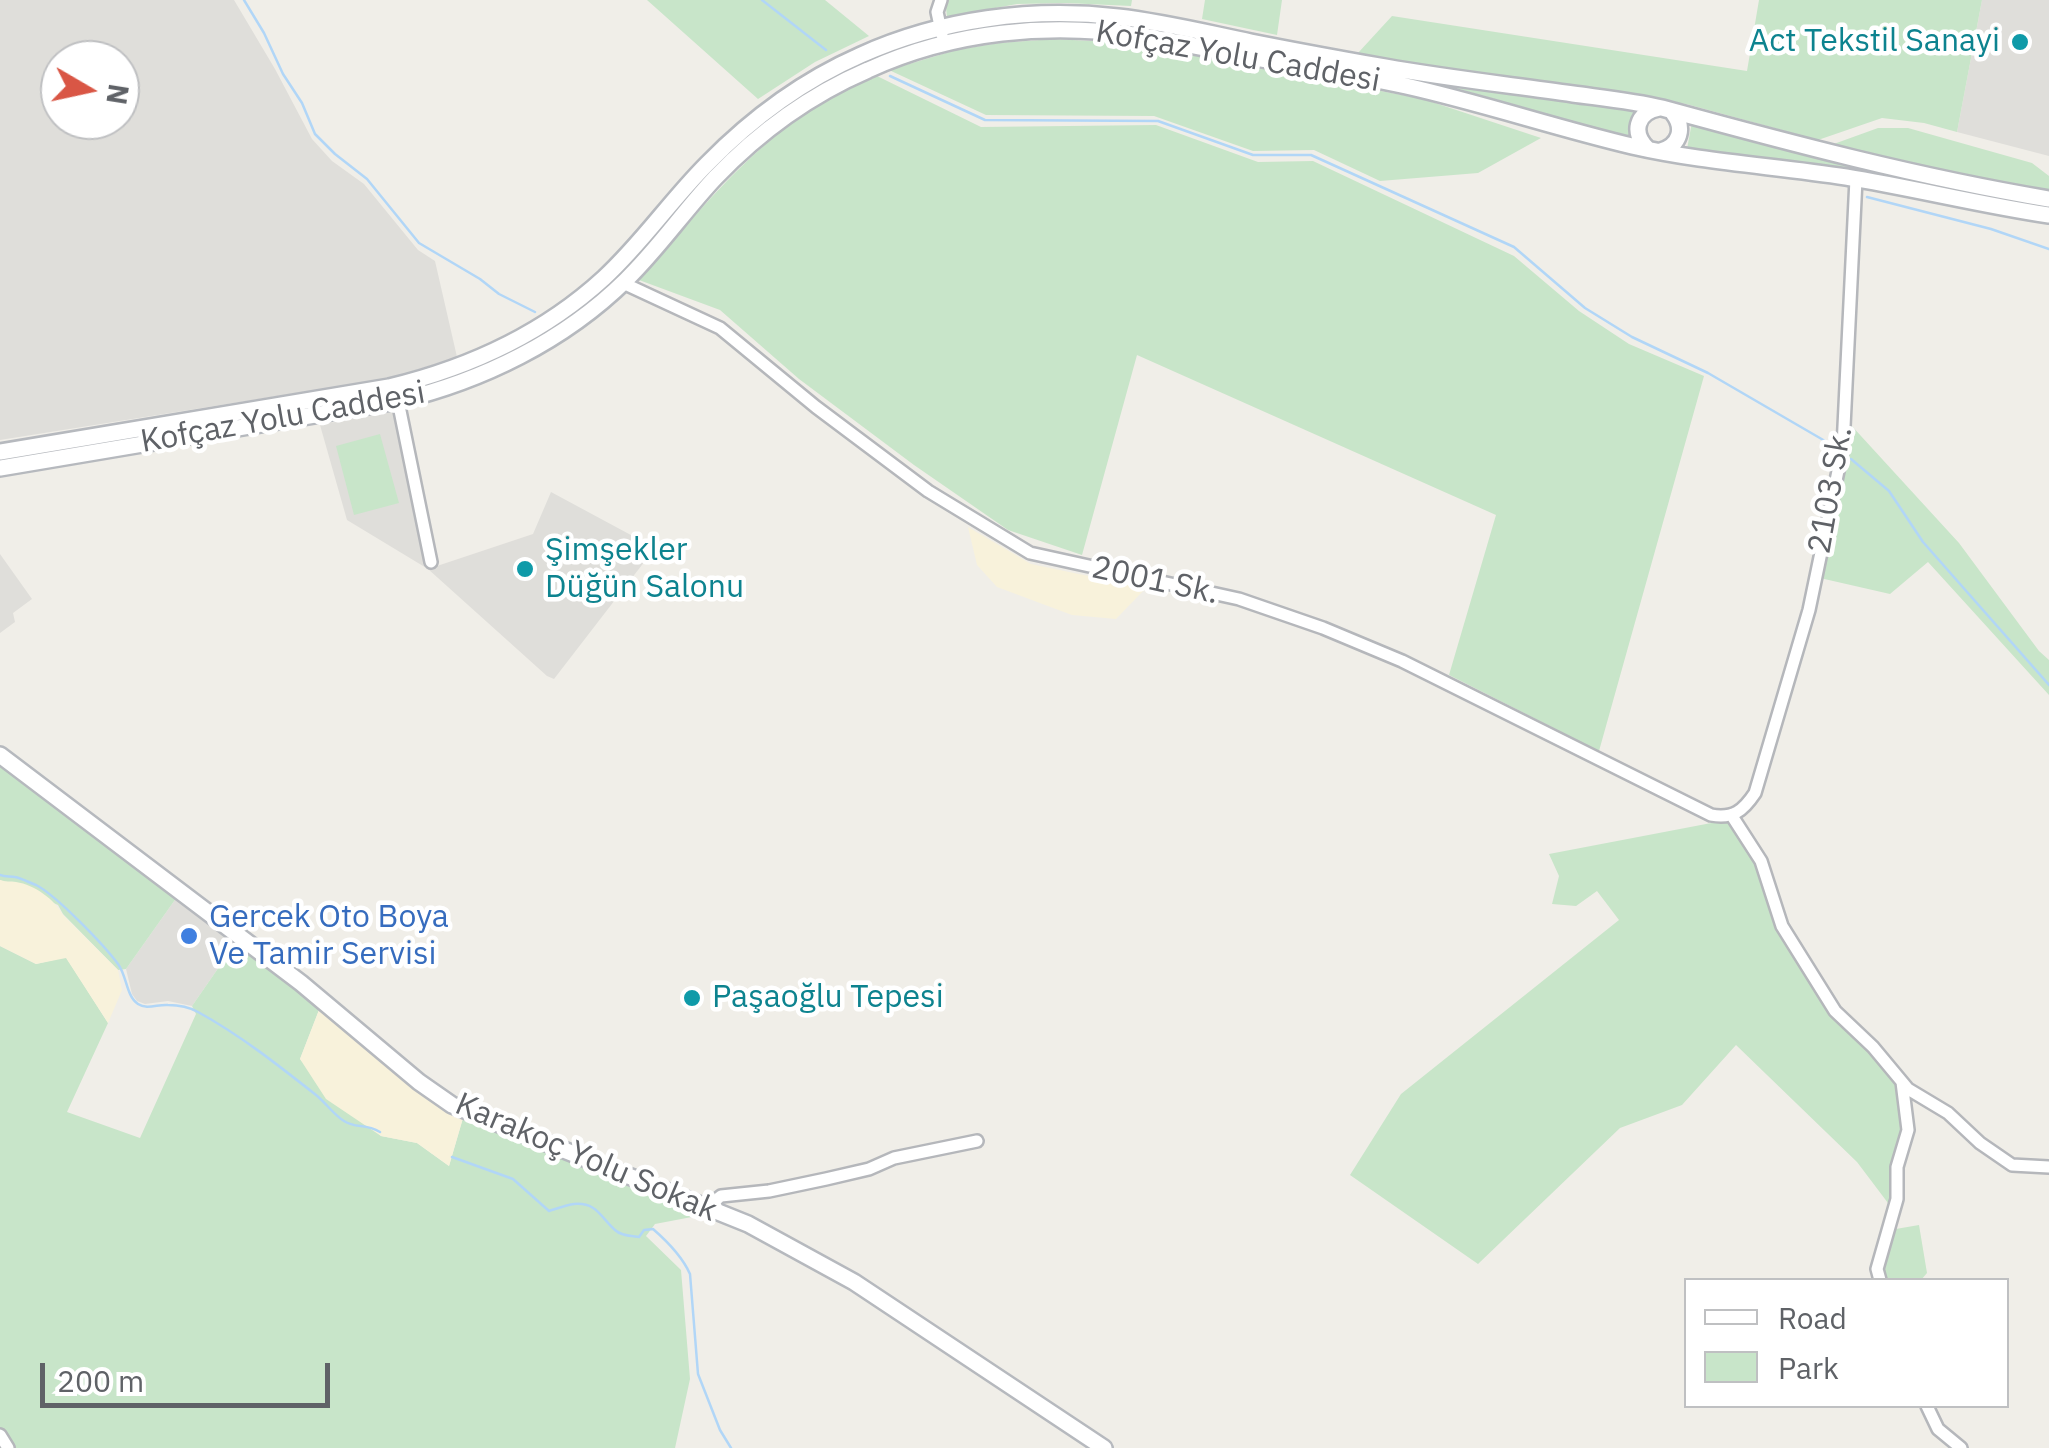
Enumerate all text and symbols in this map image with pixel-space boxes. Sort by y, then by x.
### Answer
street label: Kofçaz Yolu Caddesi [1093,13,1383,101]
place label: Act Tekstil Sanayi [1749,23,2000,61]
marker: Act Tekstil Sanayi [2009,31,2031,53]
north arrow [40,40,140,140]
text: N [98,82,138,107]
street label: Kofçaz Yolu Caddesi [138,374,428,462]
street label: 2103 Sk. [1801,423,1861,557]
place label: Şimşekler Düğün Salonu [545,532,744,607]
street label: 2001 Sk. [1088,549,1222,613]
marker: Şimşekler Düğün Salonu [514,558,536,580]
place label: Gercek Oto Boya Ve Tamir Servisi [209,899,449,974]
marker: Gercek Oto Boya Ve Tamir Servisi [178,925,200,947]
place label: Paşaoğlu Tepesi [712,979,944,1017]
marker: Paşaoğlu Tepesi [681,987,703,1009]
street label: Karakoç Yolu Sokak [449,1086,723,1230]
legend [1684,1278,2009,1408]
text: Road [1778,1298,1847,1337]
scale bar [45,1343,335,1405]
text: Park [1778,1348,1839,1387]
text: 200 m [57,1361,144,1400]

